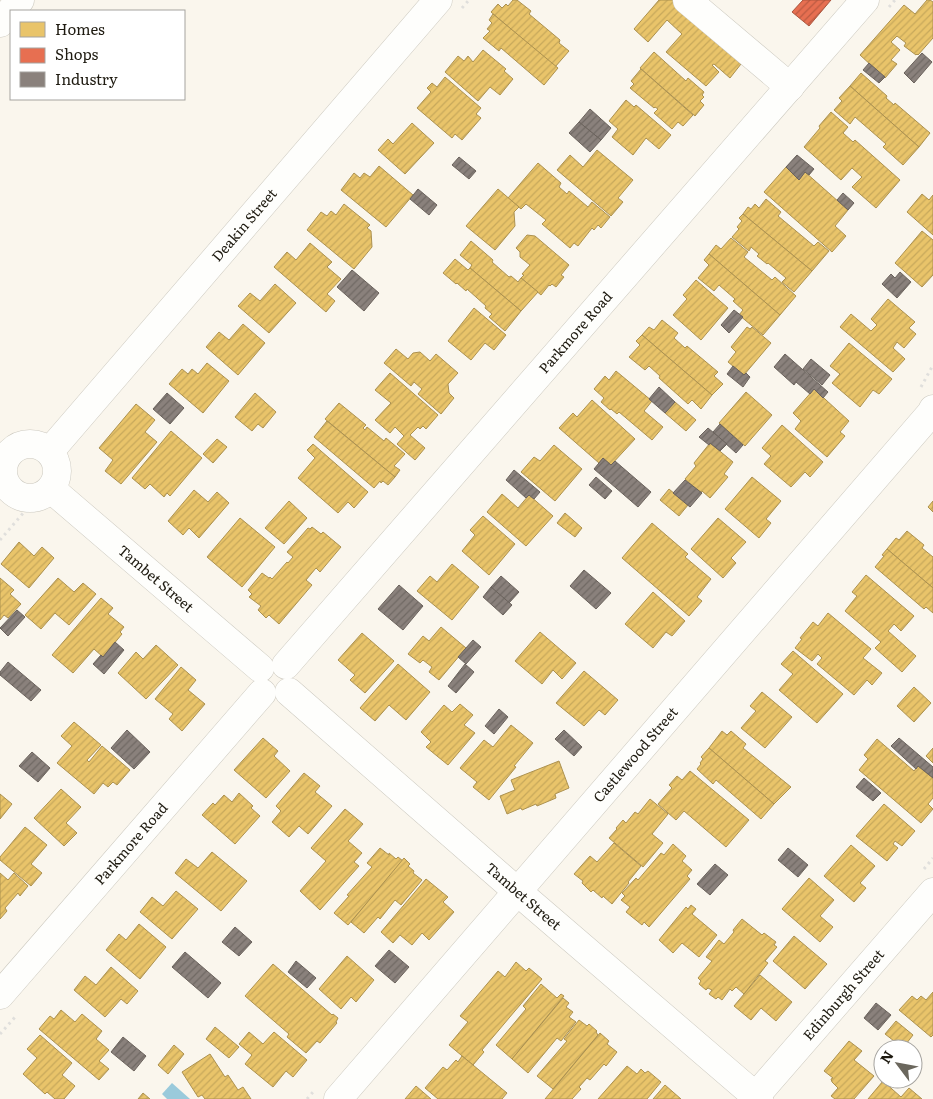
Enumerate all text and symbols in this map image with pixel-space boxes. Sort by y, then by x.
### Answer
legend [10,10,185,100]
text: Homes [55,17,105,40]
text: Shops [55,42,98,65]
text: Industry [55,67,118,90]
street label: Deakin Street [206,183,281,265]
street label: Parkmore Road [534,286,616,377]
street label: Tambet Street [114,540,199,616]
street label: Castlewood Street [588,702,682,806]
street label: Parkmore Road [89,798,172,889]
street label: Tambet Street [482,857,566,934]
street label: Edinburgh Street [798,944,888,1044]
north arrow [873,1039,923,1089]
text: N [875,1046,898,1067]

